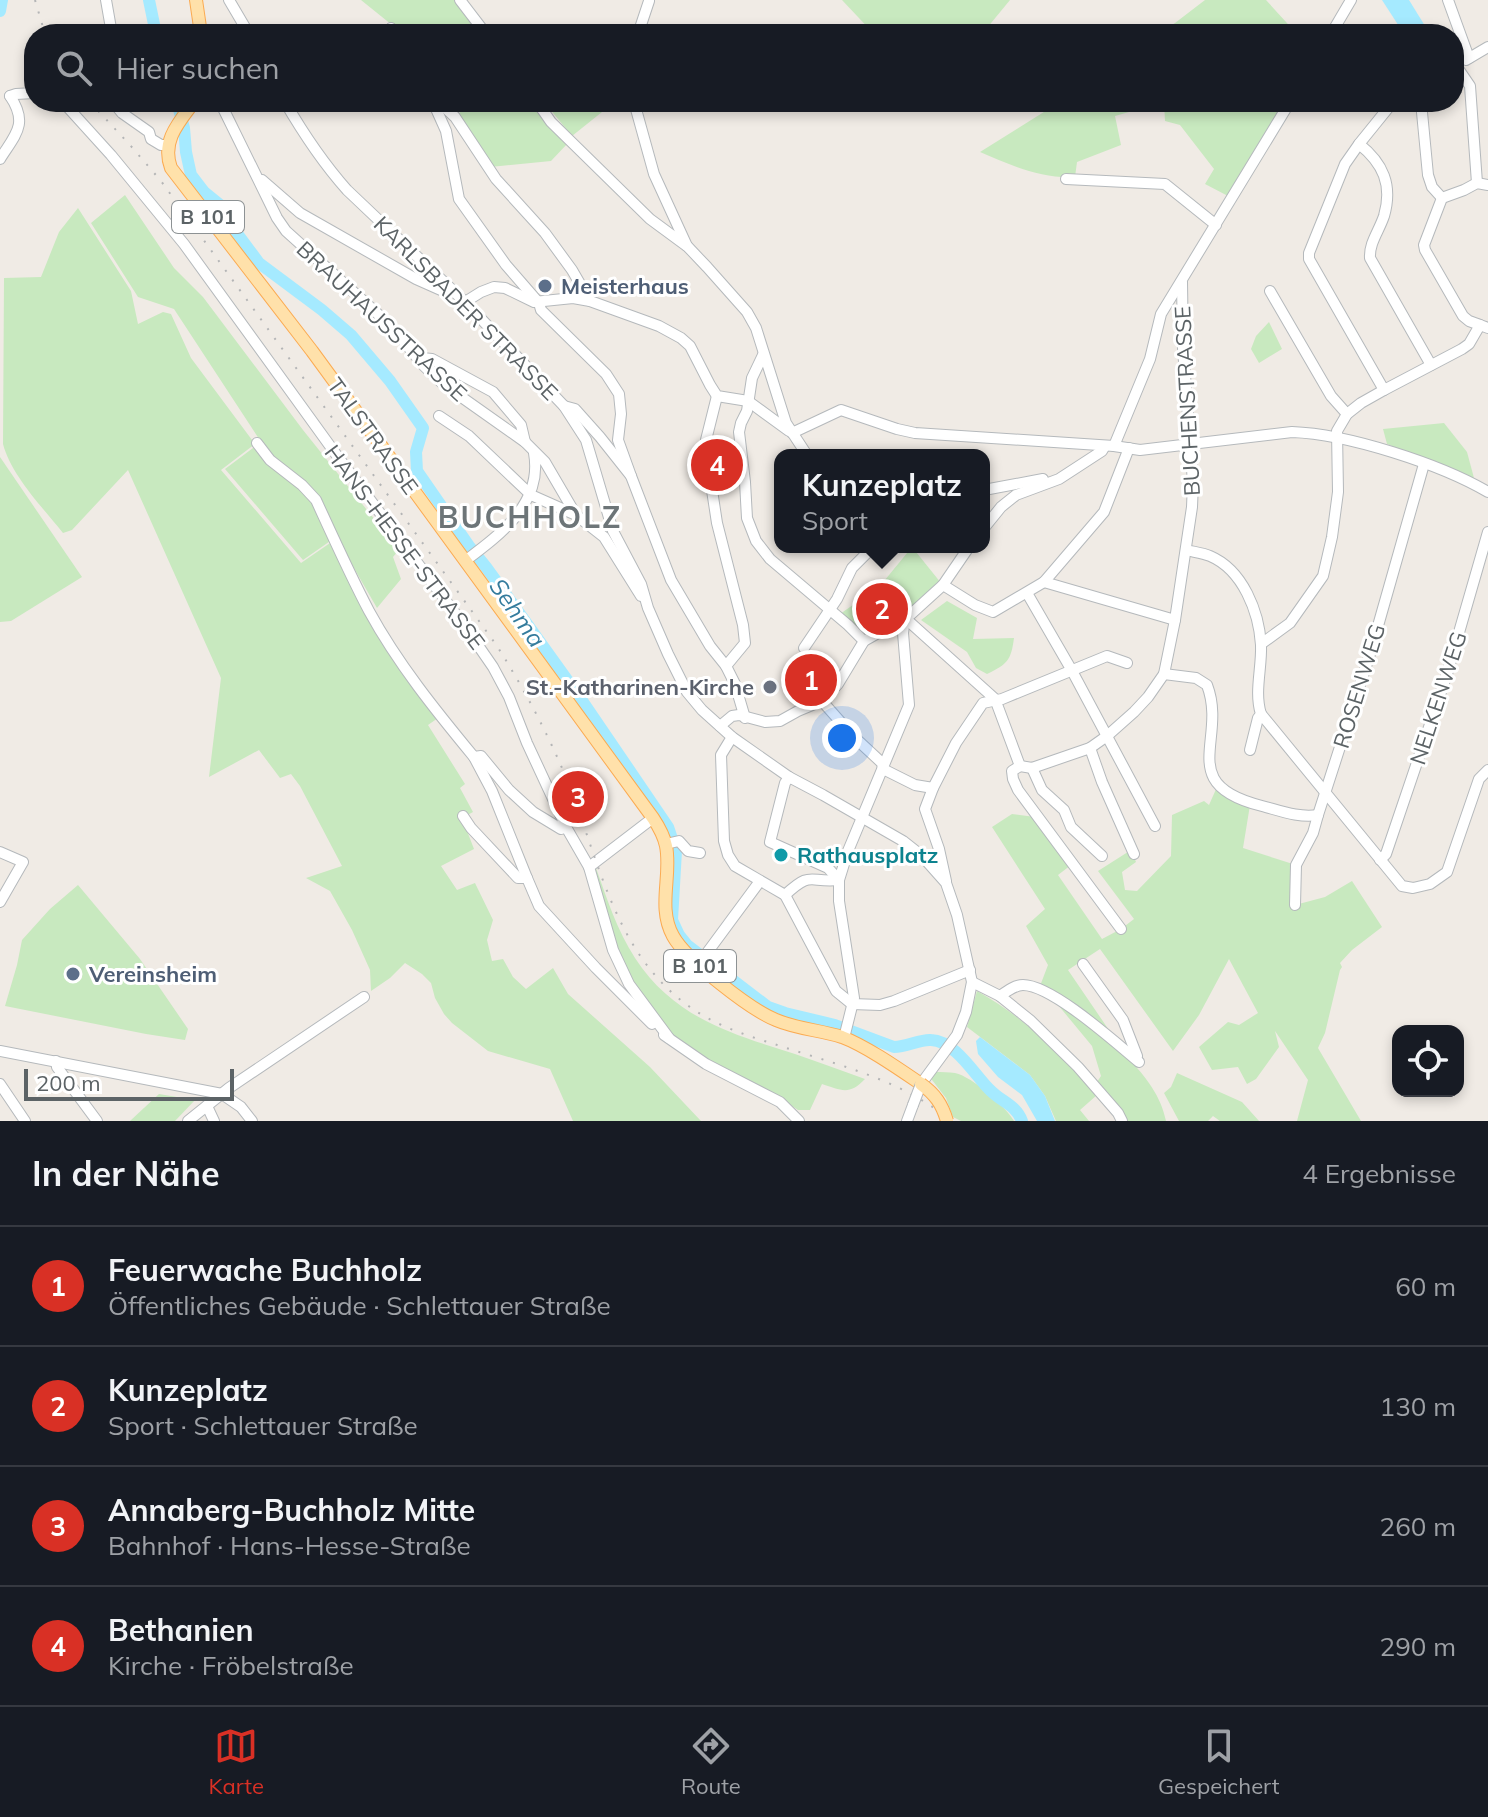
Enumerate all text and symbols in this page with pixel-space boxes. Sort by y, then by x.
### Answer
search box [24,24,1464,112]
icon: search [52,46,96,90]
text: Hier suchen [116,49,280,87]
road number: B 101 [172,201,244,233]
street label: KARLSBADER STRASSE [368,210,564,406]
street label: BRAUHAUSSTRASSE [291,235,473,407]
place label: Meisterhaus [561,272,689,300]
marker: Meisterhaus [536,277,554,295]
street label: BUCHENSTRASSE [1168,305,1206,497]
street label: TALSTRASSE [321,372,425,500]
pin: 4 [691,435,743,495]
street label: HANS-HESSE-STRASSE [319,439,491,655]
popup [774,449,990,553]
text: Kunzeplatz [802,466,962,504]
district label: BUCHHOLZ [438,498,622,536]
text: Sport [802,504,868,537]
water label: Sehma [483,572,552,653]
pin: 2 [856,579,908,639]
street label: ROSENWEG [1327,620,1391,752]
street label: NELKENWEG [1403,628,1473,768]
pin: 1 [785,650,837,710]
place label: St.-Katharinen-Kirche [526,673,754,701]
marker: St.-Katharinen-Kirche [761,678,779,696]
your location [822,718,862,758]
pin: 3 [552,767,604,827]
place label: Rathausplatz [797,841,938,869]
marker: Rathausplatz [772,846,790,864]
road number: B 101 [664,950,736,982]
place label: Vereinsheim [88,960,217,988]
marker: Vereinsheim [64,965,82,983]
map controls [1392,1025,1464,1097]
button: locate [1392,1025,1464,1097]
scale bar [24,1065,234,1101]
text: 200 m [36,1069,101,1097]
text: In der Nähe [32,1152,220,1195]
text: 4 Ergebnisse [1302,1157,1456,1190]
text: Feuerwache Buchholz [108,1251,422,1289]
text: 1 [50,1270,66,1303]
text: 60 m [1395,1270,1456,1303]
text: Öffentliches Gebäude · Schlettauer Straße [108,1289,611,1322]
text: Kunzeplatz [108,1371,268,1409]
text: 2 [50,1390,66,1423]
text: 130 m [1380,1390,1456,1423]
text: Sport · Schlettauer Straße [108,1409,418,1442]
text: Annaberg-Buchholz Mitte [108,1491,475,1529]
text: 3 [50,1510,66,1543]
text: 260 m [1380,1510,1456,1543]
text: Bahnhof · Hans-Hesse-Straße [108,1529,471,1562]
text: Bethanien [108,1611,254,1649]
text: 4 [50,1630,66,1663]
text: 290 m [1380,1630,1456,1663]
text: Kirche · Fröbelstraße [108,1649,354,1682]
tab: Karte [209,1724,264,1800]
tab: Route [681,1724,741,1800]
tab: Gespeichert [1158,1724,1279,1800]

